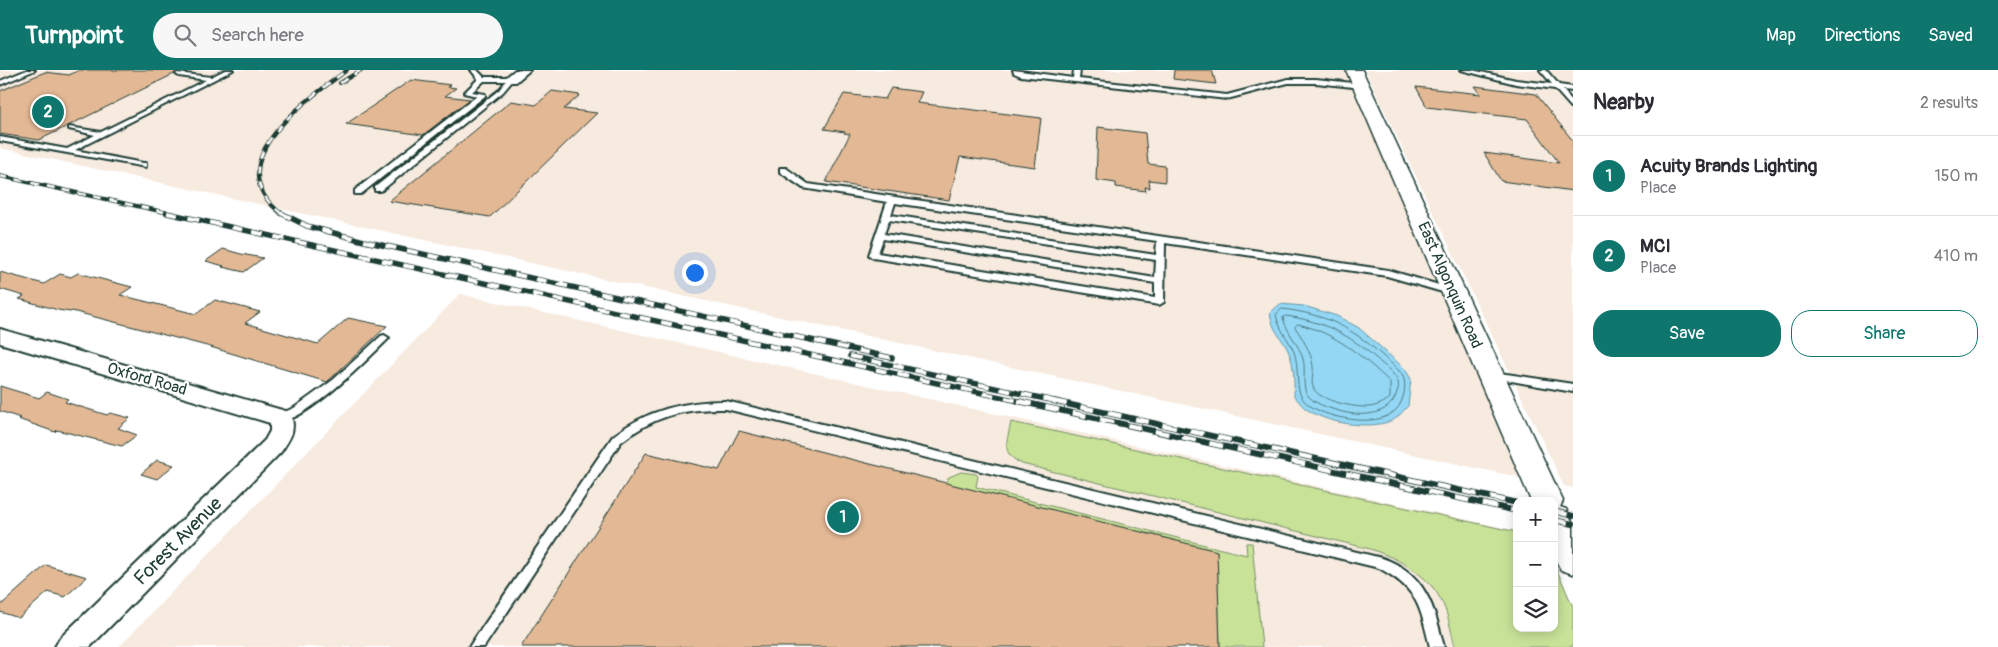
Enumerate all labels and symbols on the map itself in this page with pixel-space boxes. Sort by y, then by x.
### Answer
pin: 2 [32,93,64,131]
street label: East Algonquin Road [1413,219,1487,351]
your location [682,260,708,286]
street label: Oxford Road [105,358,189,400]
street label: Forest Avenue [129,491,228,590]
pin: 1 [827,498,859,536]

